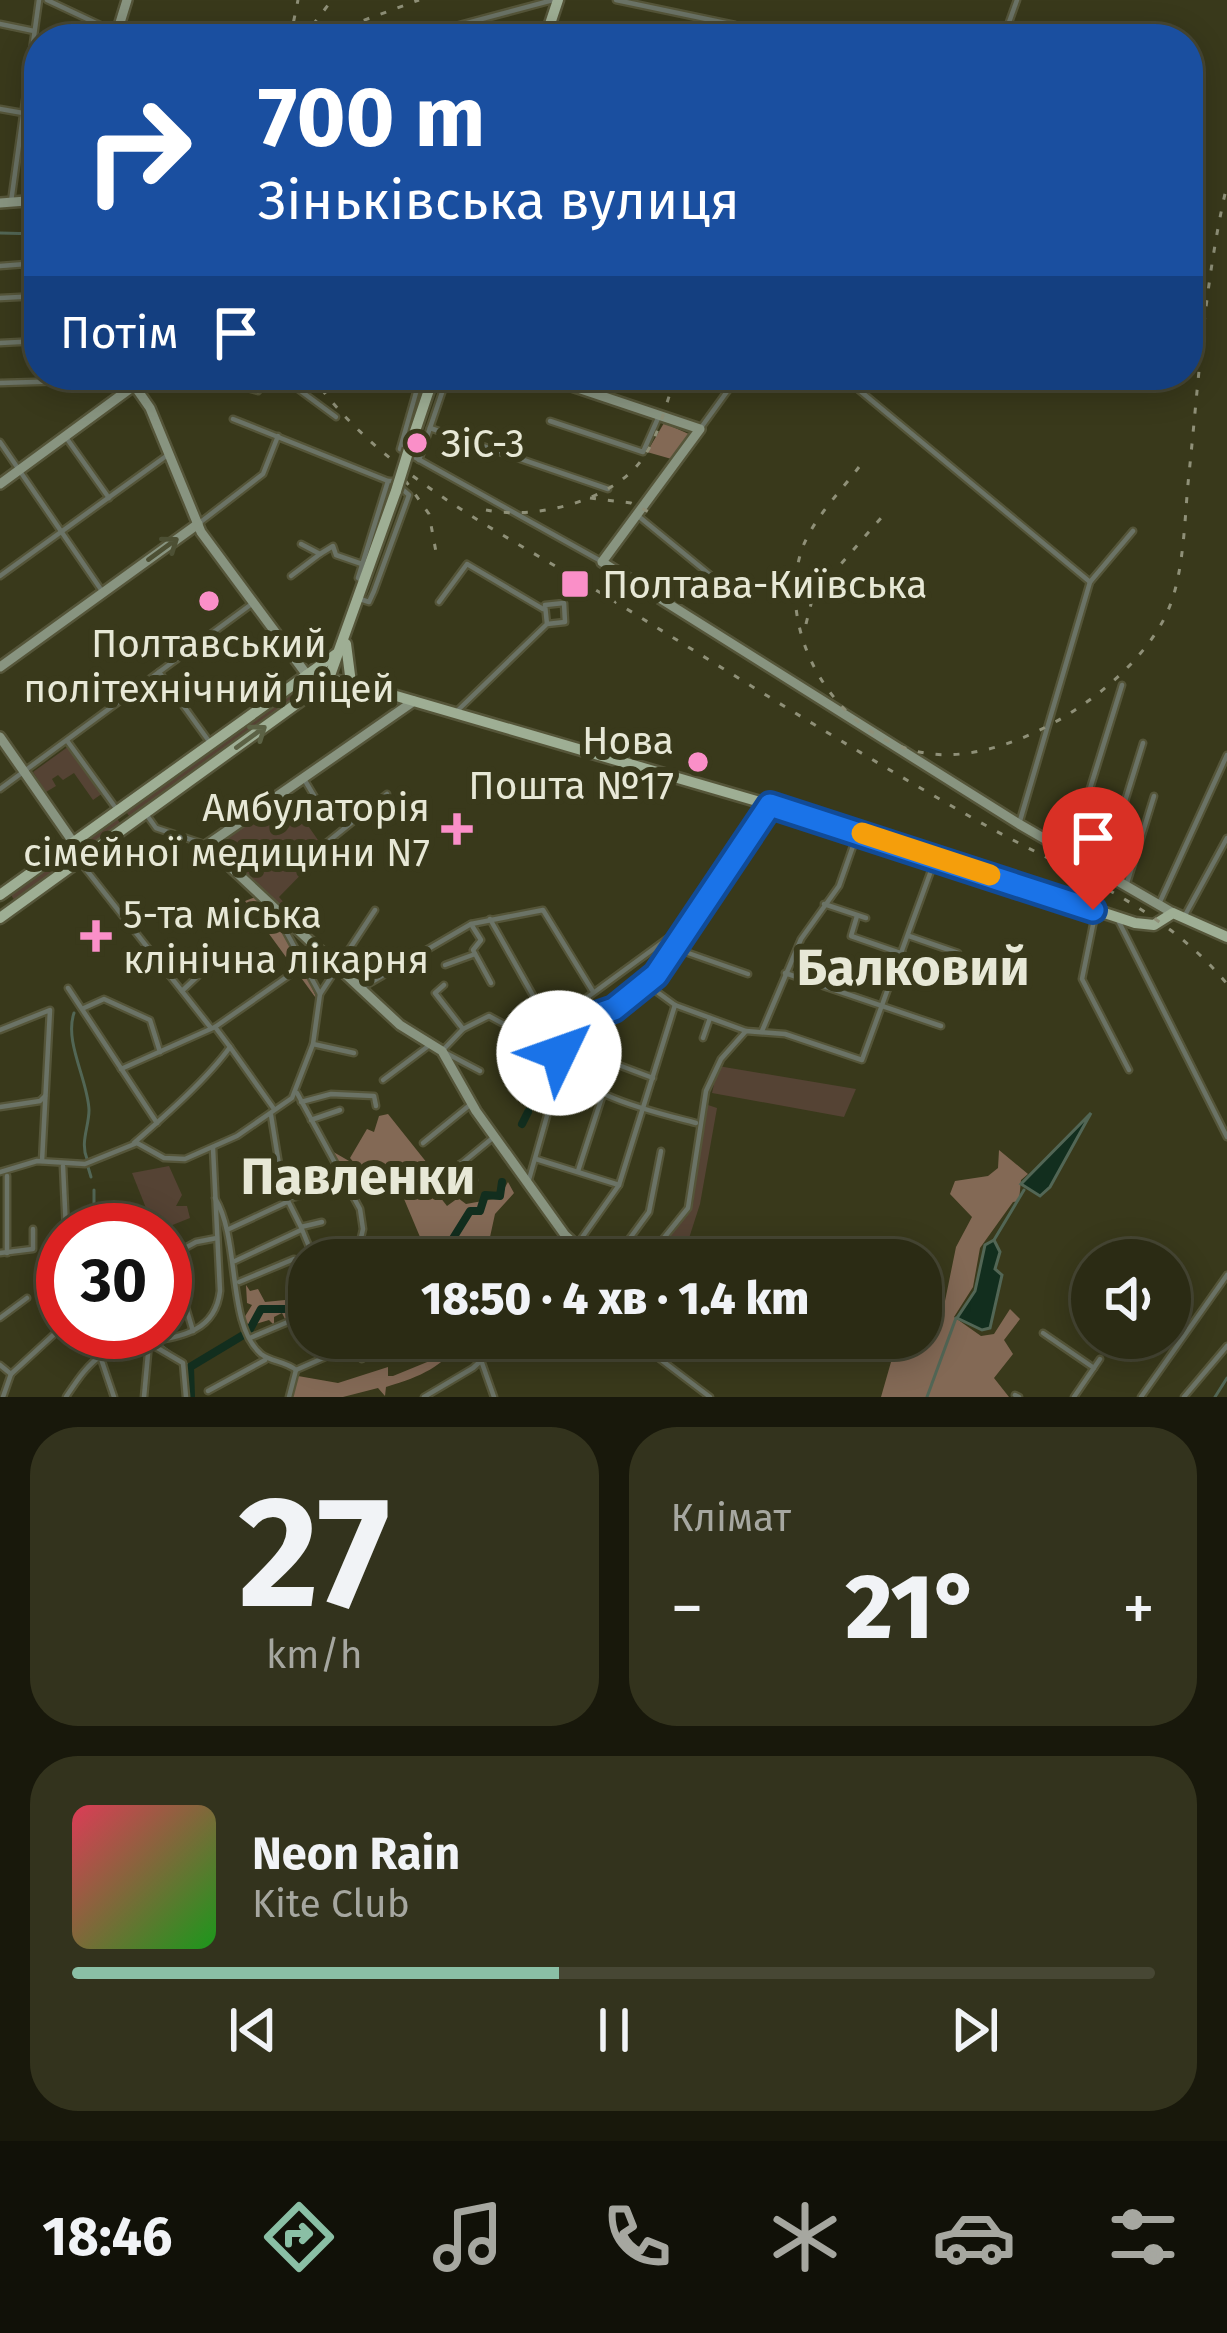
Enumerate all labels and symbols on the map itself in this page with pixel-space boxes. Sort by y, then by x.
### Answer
place label: ЗіС-3 [441,421,525,467]
marker: ЗіС-3 [404,430,430,456]
one-way arrow [146,537,179,563]
place label: Полтава-Київська [602,562,927,608]
marker: Полтава-Київська [559,568,591,600]
marker: Полтавський політехнічний ліцей [196,588,222,614]
place label: Полтавський політехнічний ліцей [23,621,395,712]
place label: Нова Пошта №17 [468,718,674,809]
one-way arrow [234,725,267,750]
marker: Нова Пошта №17 [685,749,711,775]
place label: Амбулаторія сімейної медицини N7 [23,785,430,876]
pin [1042,787,1144,910]
marker: Амбулаторія сімейної медицини N7 [441,813,473,845]
place label: 5-та міська клінічна лікарня [123,892,429,983]
marker: 5-та міська клінічна лікарня [80,920,112,952]
district label: Балковий [796,937,1030,999]
position arrow [496,990,622,1116]
district label: Павленки [241,1146,475,1208]
speed limit sign: 30 [36,1203,192,1359]

